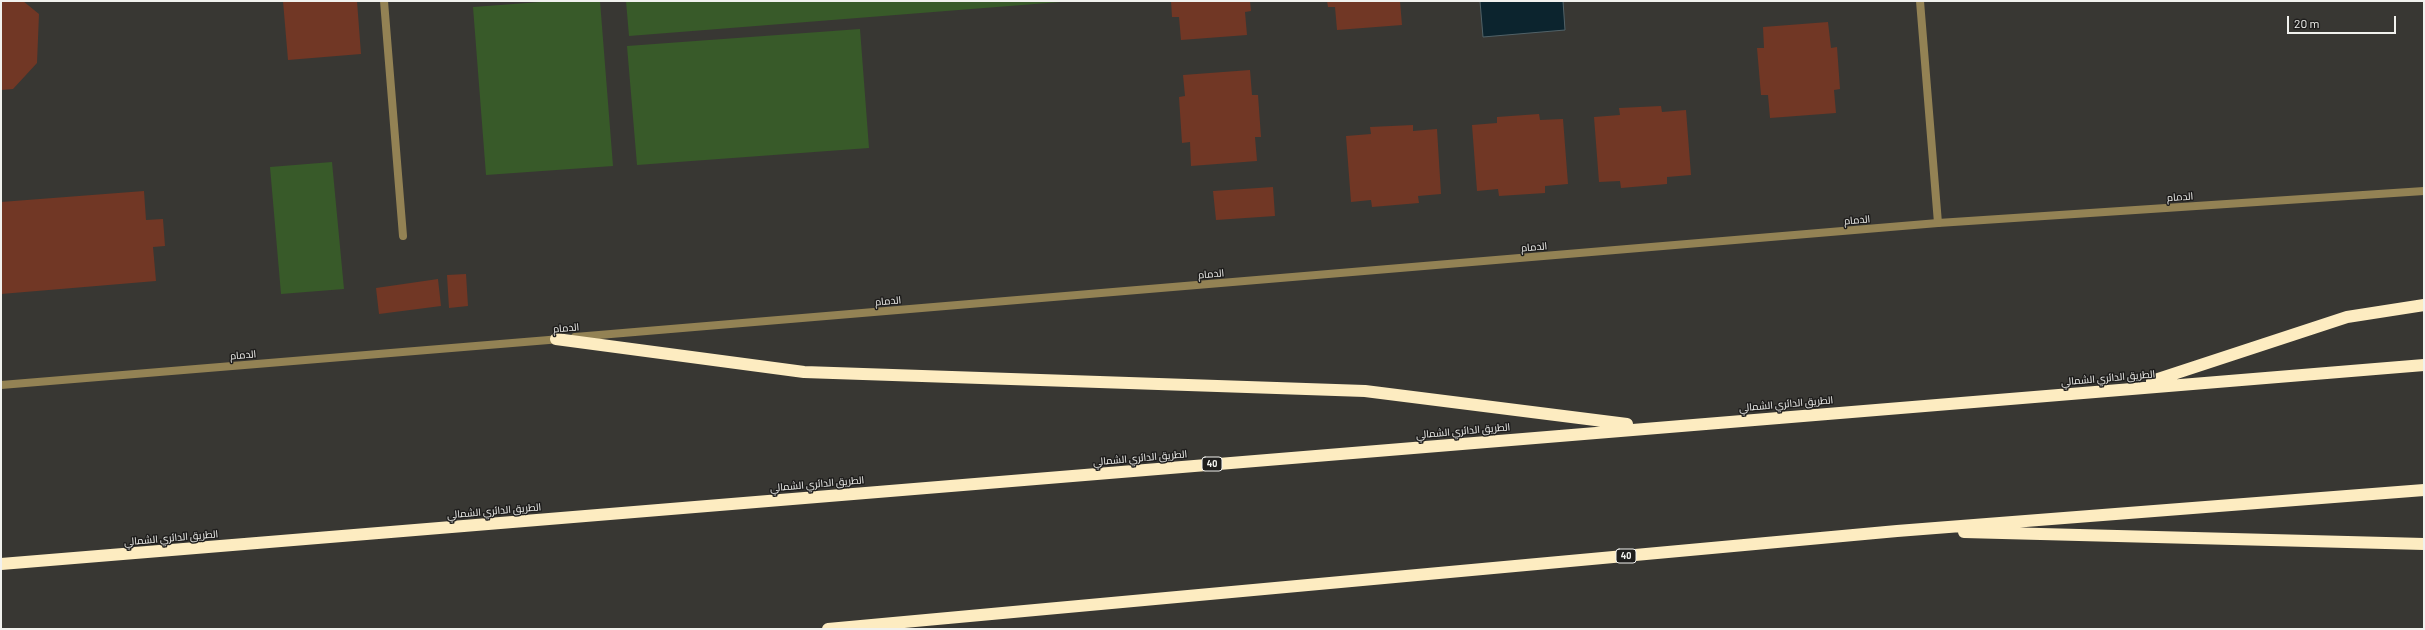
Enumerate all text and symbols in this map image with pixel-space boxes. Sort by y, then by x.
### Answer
scale bar [2289,8,2398,34]
text: 20 m [2294,16,2320,30]
street label: الدمام [2166,190,2194,204]
street label: الدمام [1843,213,1871,227]
street label: الدمام [1520,240,1548,254]
street label: الدمام [1197,267,1225,281]
street label: الدمام [874,294,902,308]
street label: الدمام [552,321,580,335]
street label: الدمام [229,348,257,362]
street label: الطريق الدائري الشمالي [2060,368,2156,388]
street label: الطريق الدائري الشمالي [1738,394,1834,414]
street label: الطريق الدائري الشمالي [1415,421,1511,441]
street label: الطريق الدائري الشمالي [1092,448,1188,468]
road number: 40 [1202,457,1222,471]
street label: الطريق الدائري الشمالي [769,474,865,494]
street label: الطريق الدائري الشمالي [446,501,542,521]
street label: الطريق الدائري الشمالي [123,528,219,548]
road number: 40 [1616,549,1636,563]

